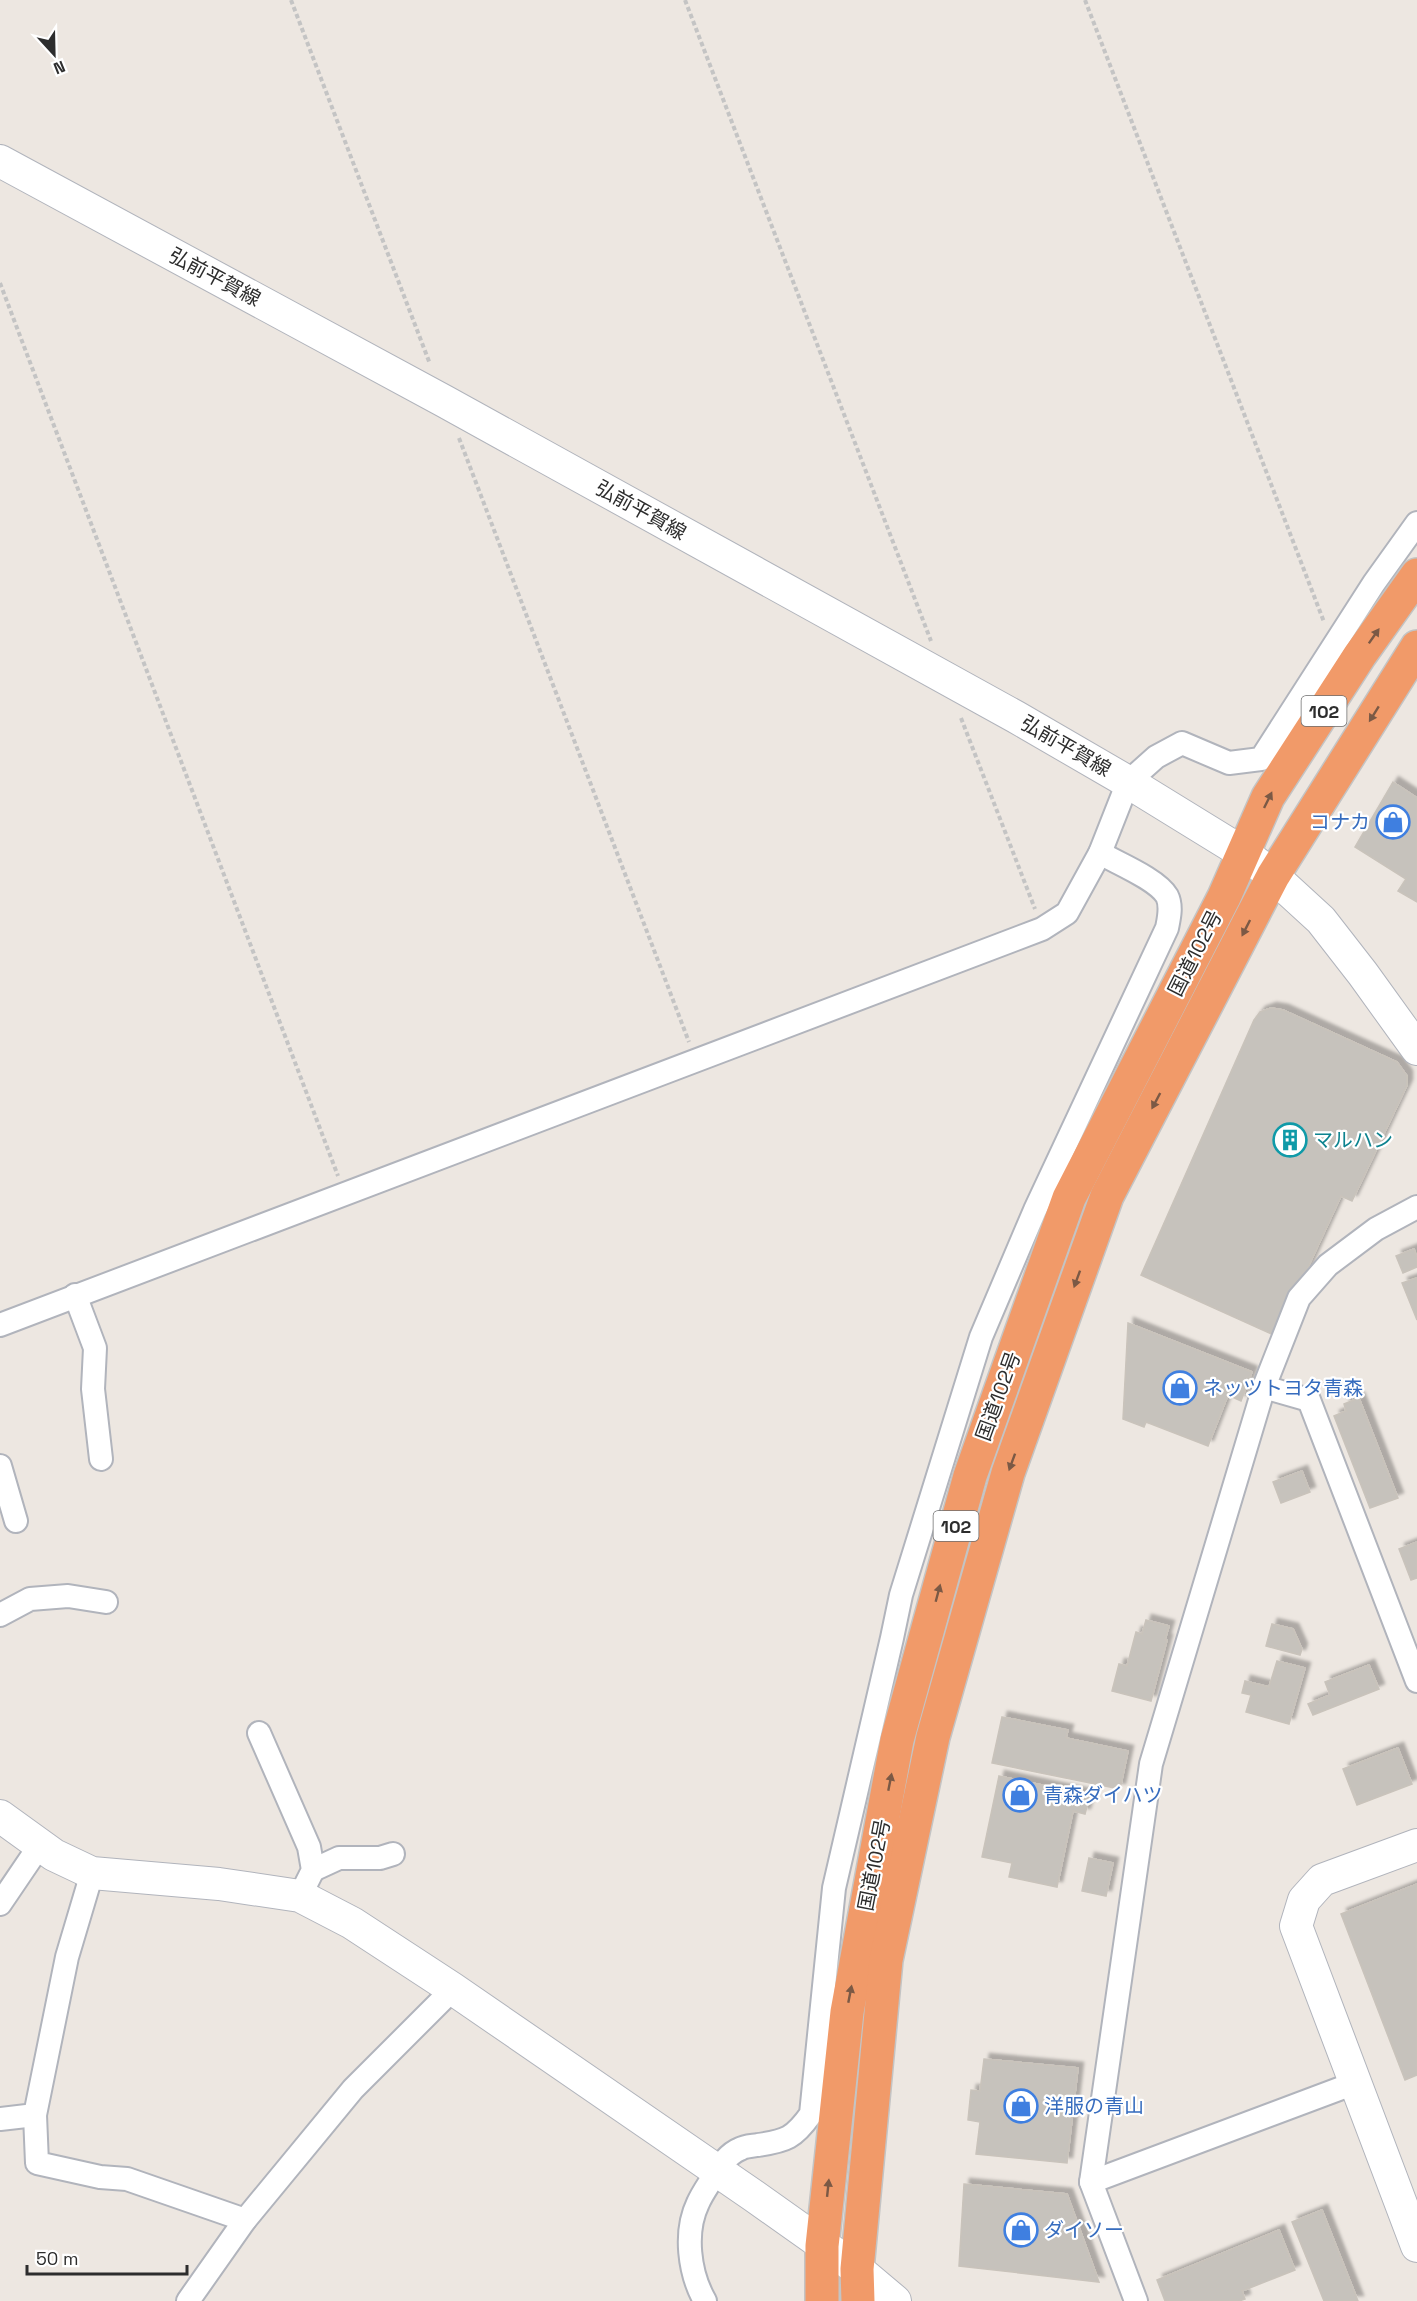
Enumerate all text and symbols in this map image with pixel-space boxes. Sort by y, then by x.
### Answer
north arrow [24,24,84,84]
text: N [51,56,68,79]
street label: 弘前平賀線 [165,242,265,312]
street label: 弘前平賀線 [591,474,691,546]
one-way arrow [1367,629,1379,644]
road number: 102 [1302,696,1346,726]
one-way arrow [1369,706,1380,722]
street label: 弘前平賀線 [1016,710,1116,782]
one-way arrow [1263,791,1272,808]
shop icon: コナカ [1375,804,1411,840]
place label: コナカ [1310,809,1370,835]
street label: 国道102号 [1162,906,1228,1000]
one-way arrow [1241,920,1251,937]
one-way arrow [1151,1093,1161,1110]
building icon: マルハン [1272,1122,1308,1158]
place label: マルハン [1313,1127,1393,1153]
one-way arrow [1072,1270,1082,1288]
street label: 国道102号 [970,1348,1026,1444]
shop icon: ネッツトヨタ青森 [1162,1370,1198,1406]
place label: ネッツトヨタ青森 [1203,1375,1363,1401]
one-way arrow [1006,1453,1016,1471]
road number: 102 [934,1511,978,1541]
one-way arrow [933,1584,943,1602]
one-way arrow [885,1772,894,1791]
shop icon: 青森ダイハツ [1002,1777,1038,1813]
place label: 青森ダイハツ [1043,1782,1163,1808]
street label: 国道102号 [852,1817,896,1913]
one-way arrow [846,1985,855,2004]
shop icon: 洋服の青山 [1003,2088,1039,2124]
place label: 洋服の青山 [1044,2093,1144,2119]
one-way arrow [823,2179,833,2198]
shop icon: ダイソー [1003,2212,1039,2248]
place label: ダイソー [1044,2217,1124,2243]
scale bar [27,2238,188,2276]
text: 50 m [36,2247,78,2270]

